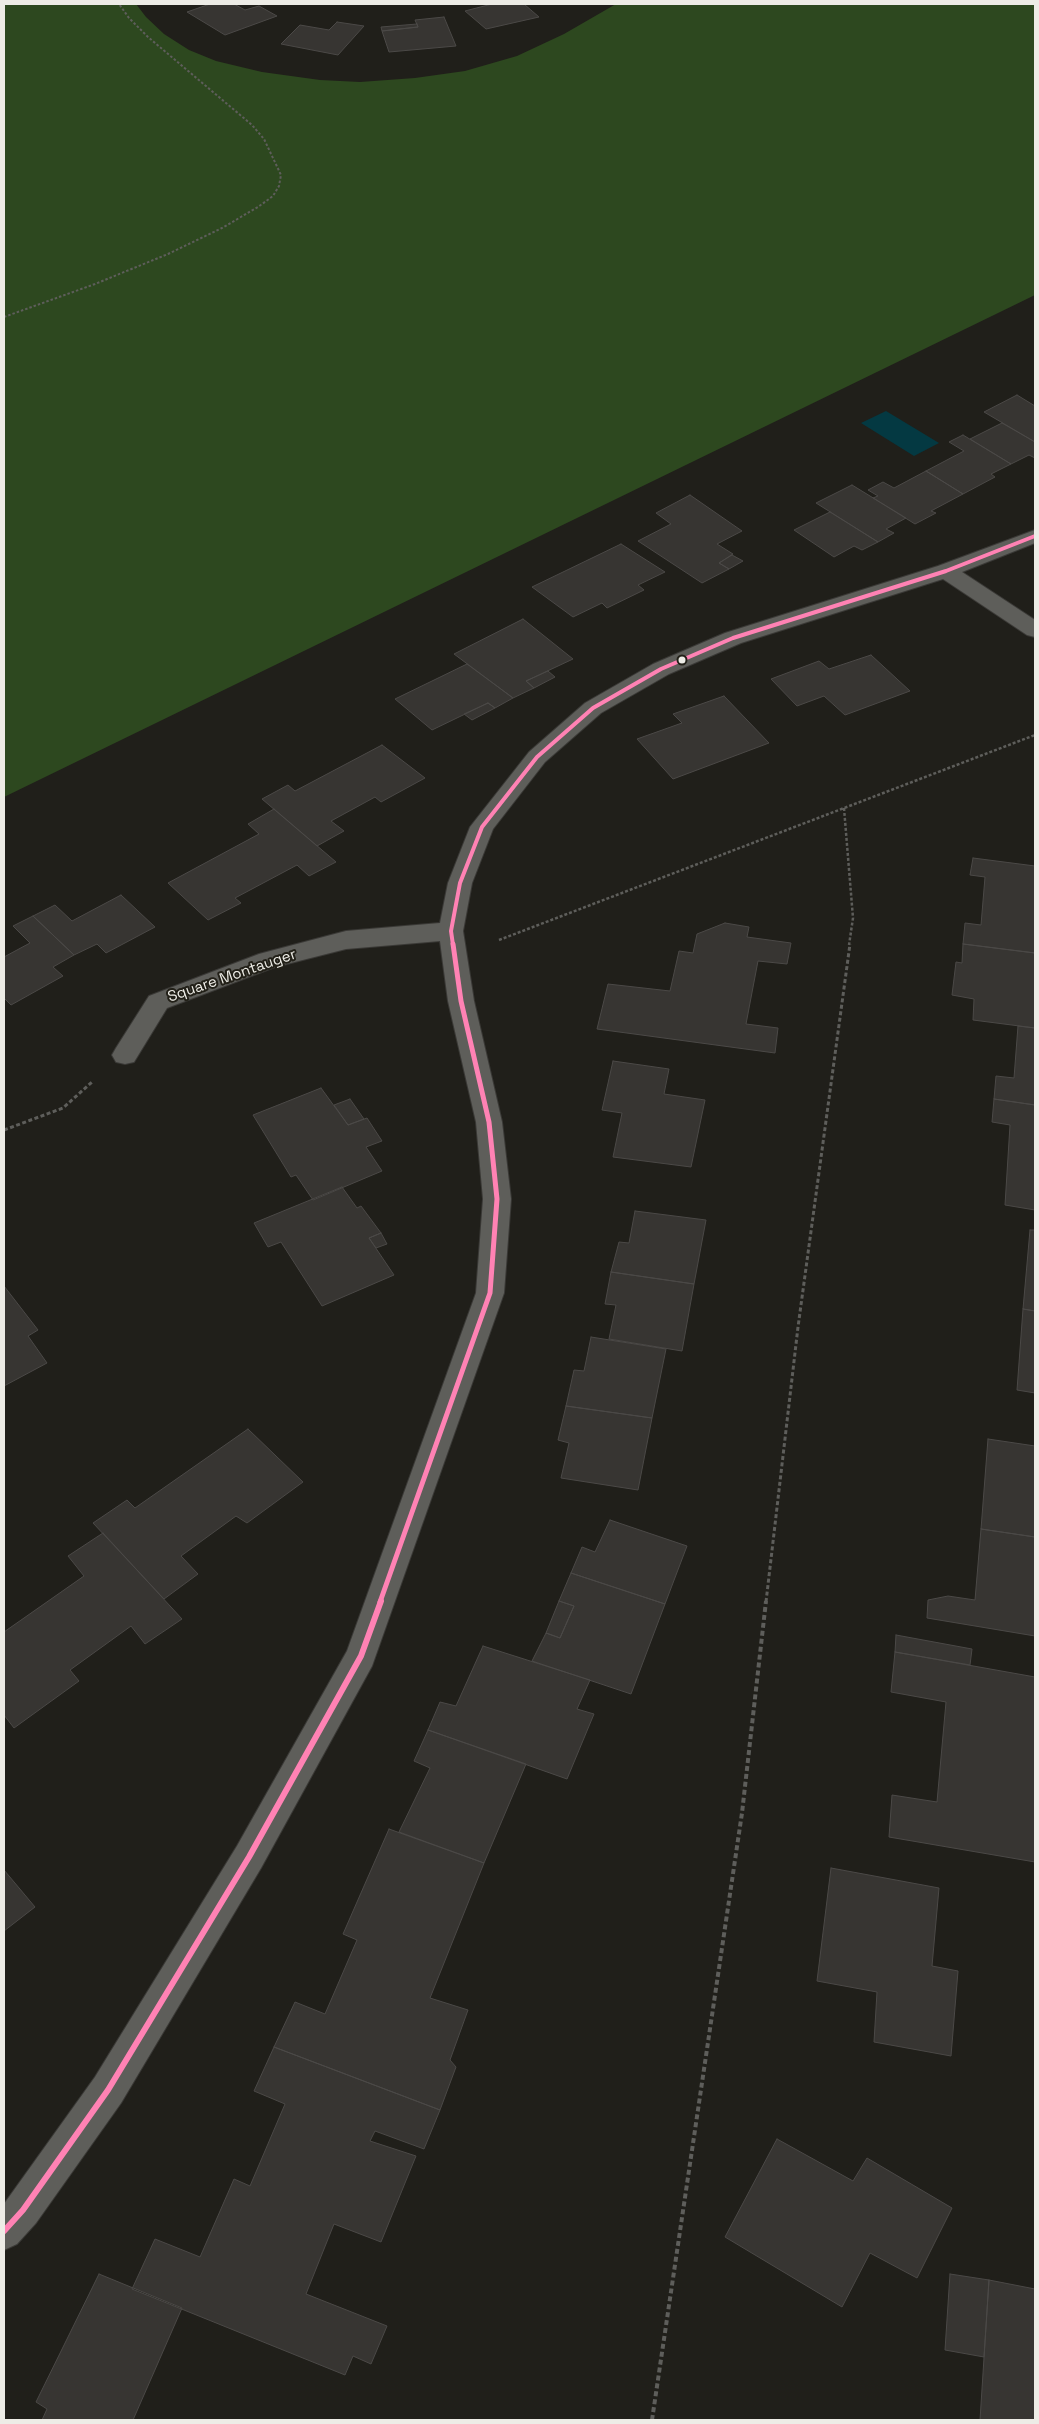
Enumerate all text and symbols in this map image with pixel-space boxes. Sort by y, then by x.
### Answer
unlabelled marker [677,655,687,665]
street label: Square Montauger [165,946,299,1006]

